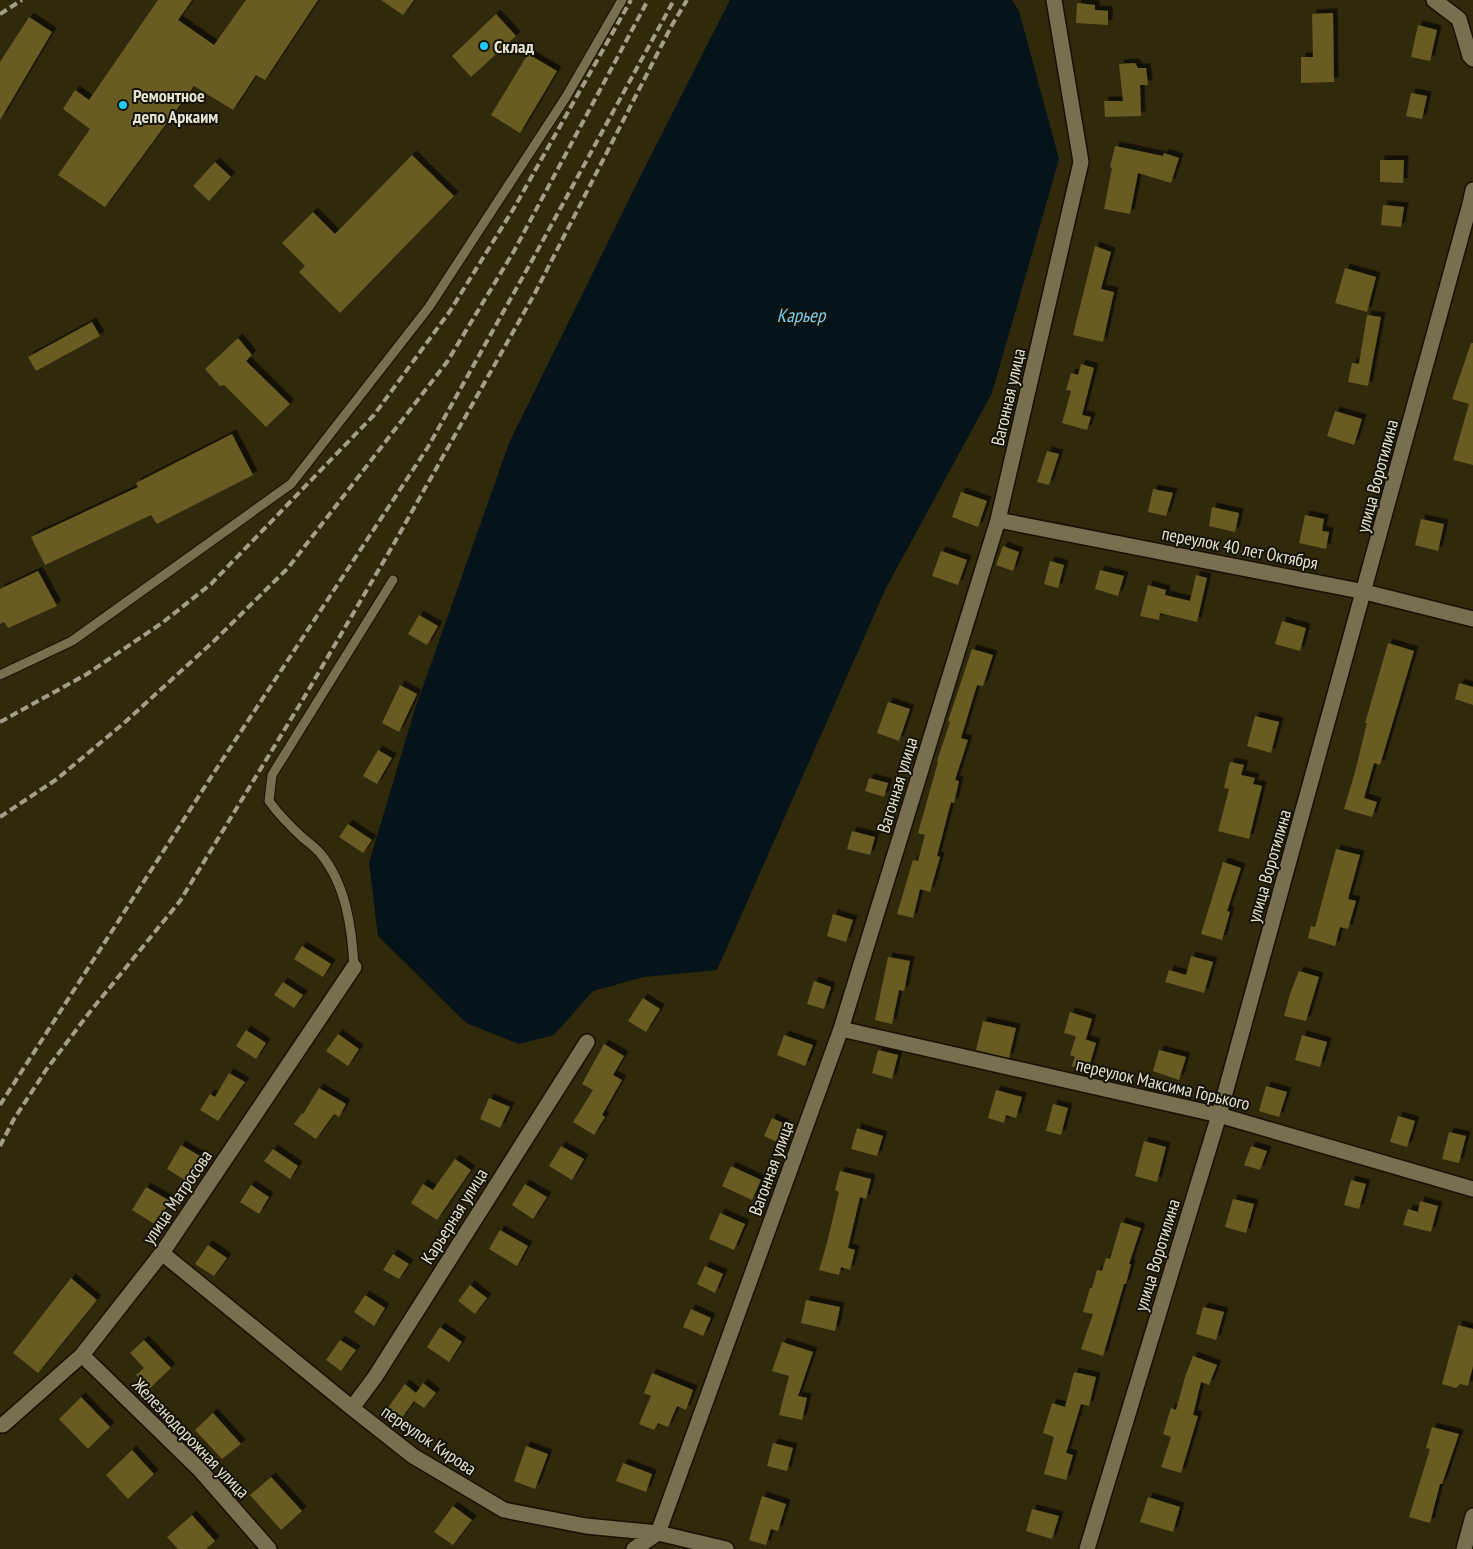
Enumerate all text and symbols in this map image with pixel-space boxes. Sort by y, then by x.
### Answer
place label: Склад [494,35,534,58]
marker: Склад [478,40,490,52]
place label: Ремонтное депо Аркаим [132,84,218,128]
marker: Ремонтное депо Аркаим [117,99,129,111]
water label: Карьер [777,303,827,327]
street label: Вагонная улица [986,346,1030,448]
street label: улица Воротилина [1351,417,1403,535]
street label: переулок 40 лет Октября [1160,522,1320,574]
street label: Вагонная улица [872,734,922,836]
street label: улица Воротилина [1242,807,1296,925]
street label: переулок Максима Горького [1074,1053,1252,1115]
street label: Вагонная улица [743,1118,799,1218]
street label: улица Матросова [137,1145,217,1249]
street label: Карьерная улица [416,1164,492,1268]
street label: улица Воротилина [1129,1196,1185,1314]
street label: Железнодорожная улица [127,1372,254,1503]
street label: переулок Кирова [377,1400,481,1480]

